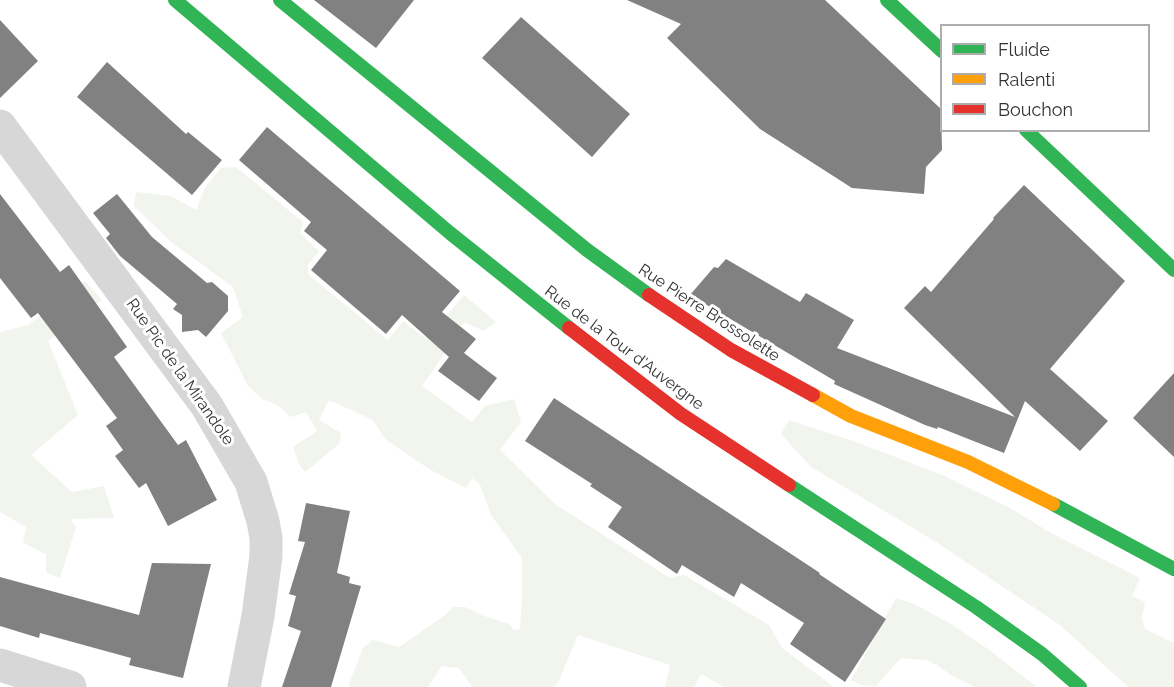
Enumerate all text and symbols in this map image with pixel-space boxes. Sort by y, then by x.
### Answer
legend [940,24,1150,132]
text: Fluide [998,39,1050,60]
text: Ralenti [998,69,1055,90]
text: Bouchon [998,99,1073,120]
street label: Rue Pierre Brossolette [635,260,783,366]
street label: Rue de la Tour d'Auvergne [541,282,707,414]
street label: Rue Pic de la Mirandole [122,295,238,449]

